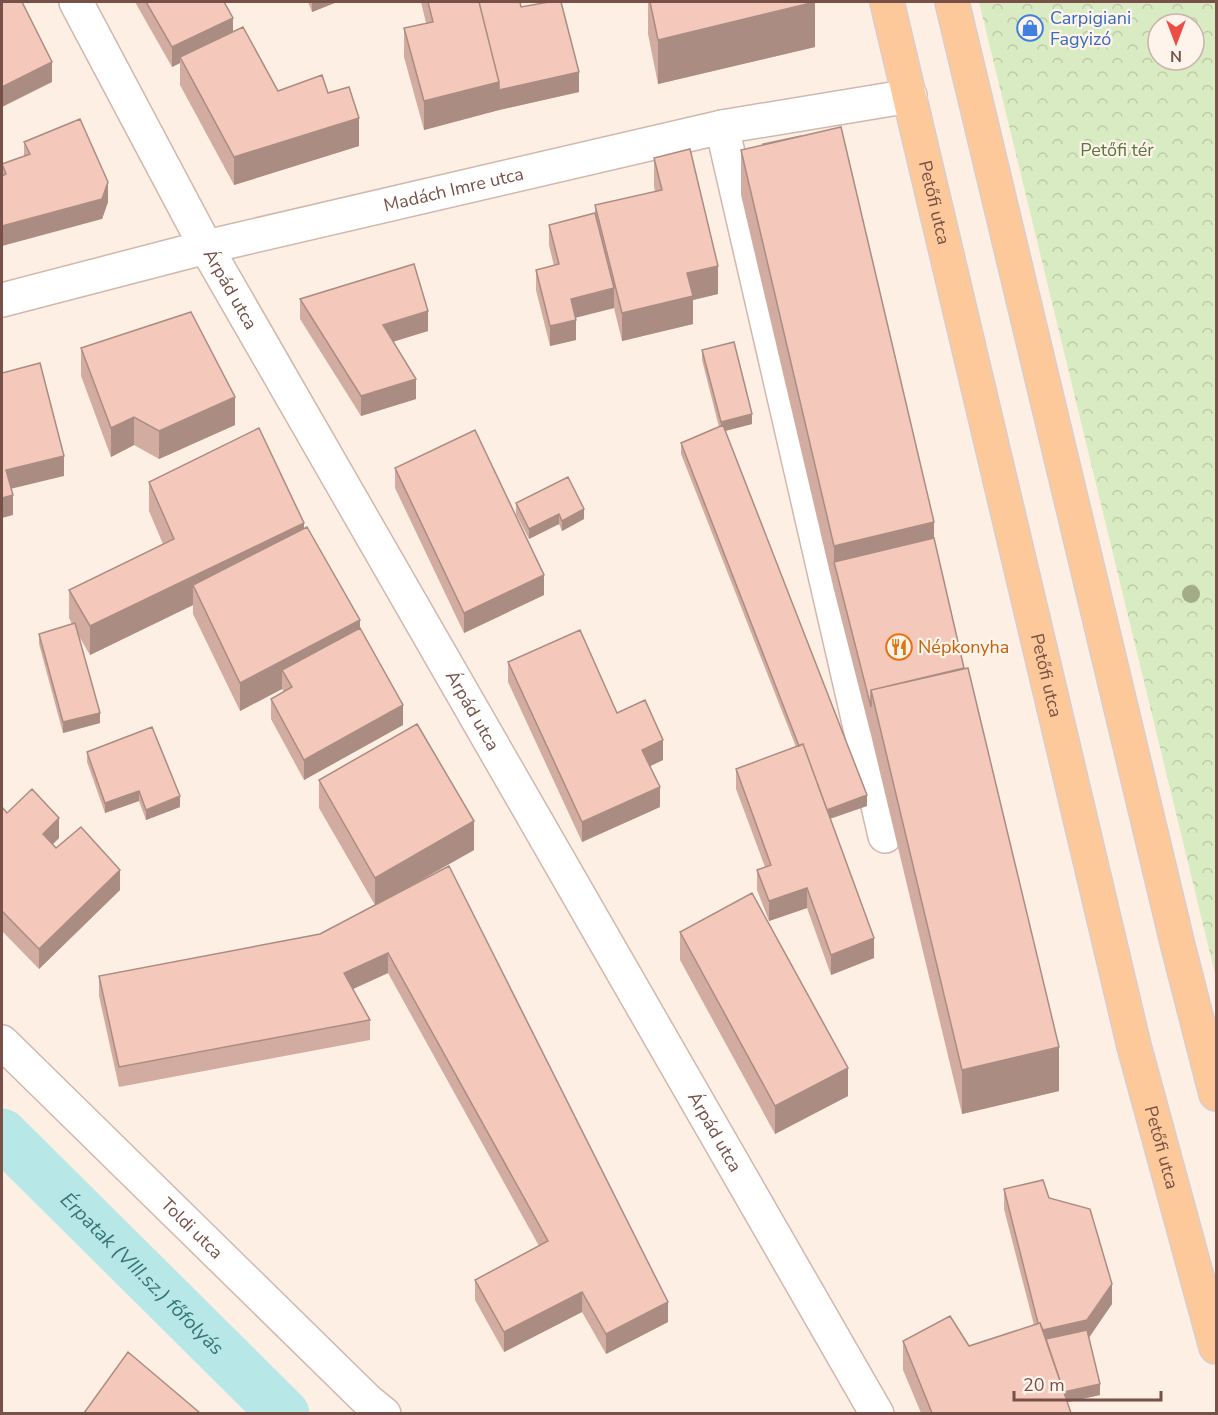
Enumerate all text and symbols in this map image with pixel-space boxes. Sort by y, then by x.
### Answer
place label: Carpigiani Fagyizó [1050,6,1131,51]
north arrow [1146,12,1206,72]
shop icon: Carpigiani Fagyizó [1015,13,1045,43]
text: N [1170,45,1182,67]
park label: Petőfi tér [1080,138,1154,162]
street label: Petőfi utca [913,158,956,247]
street label: Madách Imre utca [381,162,526,217]
street label: Árpád utca [198,245,263,334]
street label: Petőfi utca [1025,631,1068,720]
restaurant icon: Népkonyha [884,632,914,662]
place label: Népkonyha [918,635,1009,659]
street label: Árpád utca [440,666,505,755]
street label: Árpád utca [682,1087,747,1176]
street label: Petőfi utca [1139,1103,1184,1192]
water label: Érpatak (VIII.sz.) főfolyás [55,1186,230,1361]
street label: Toldi utca [156,1192,228,1264]
scale bar [1014,1364,1161,1402]
text: 20 m [1023,1373,1065,1397]

